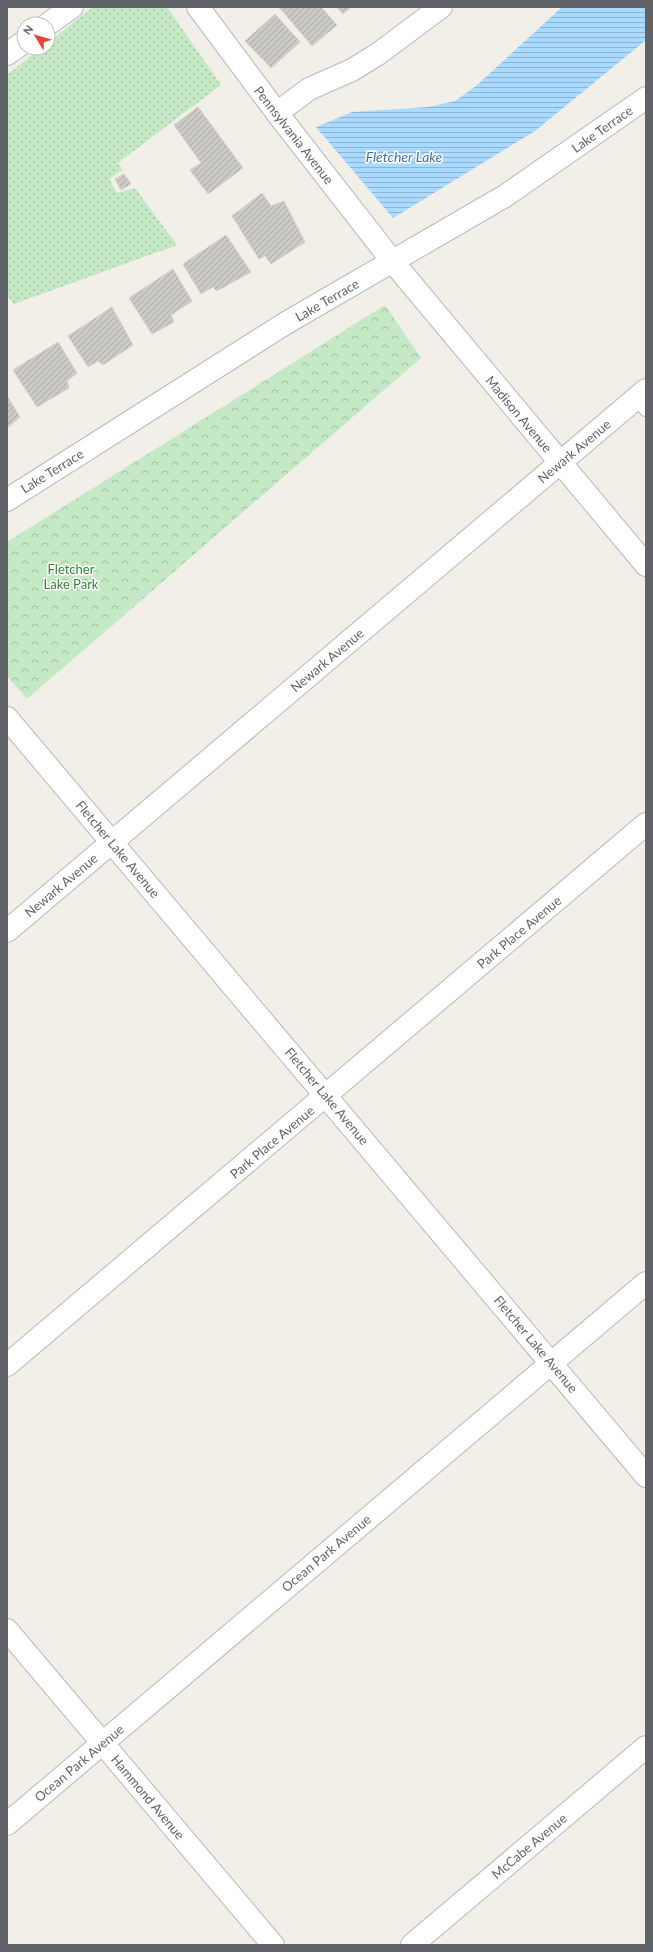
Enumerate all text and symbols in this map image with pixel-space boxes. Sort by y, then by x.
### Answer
north arrow [16,16,56,56]
text: N [20,22,35,37]
street label: Pennsylvania Avenue [251,83,337,187]
street label: Lake Terrace [568,102,636,156]
water label: Fletcher Lake [366,148,443,165]
street label: Lake Terrace [292,275,362,325]
street label: Madison Avenue [482,373,556,456]
street label: Newark Avenue [534,416,614,486]
street label: Lake Terrace [18,445,86,497]
park label: Fletcher Lake Park [44,561,99,592]
street label: Newark Avenue [287,625,367,695]
street label: Fletcher Lake Avenue [73,797,163,901]
street label: Newark Avenue [21,850,101,920]
street label: Park Place Avenue [474,892,564,972]
street label: Fletcher Lake Avenue [282,1044,372,1148]
street label: Park Place Avenue [227,1102,317,1182]
street label: Fletcher Lake Avenue [491,1292,581,1396]
street label: Ocean Park Avenue [278,1511,374,1595]
street label: Ocean Park Avenue [31,1721,127,1805]
street label: Hammond Avenue [108,1751,188,1843]
street label: McCabe Avenue [488,1810,570,1882]

